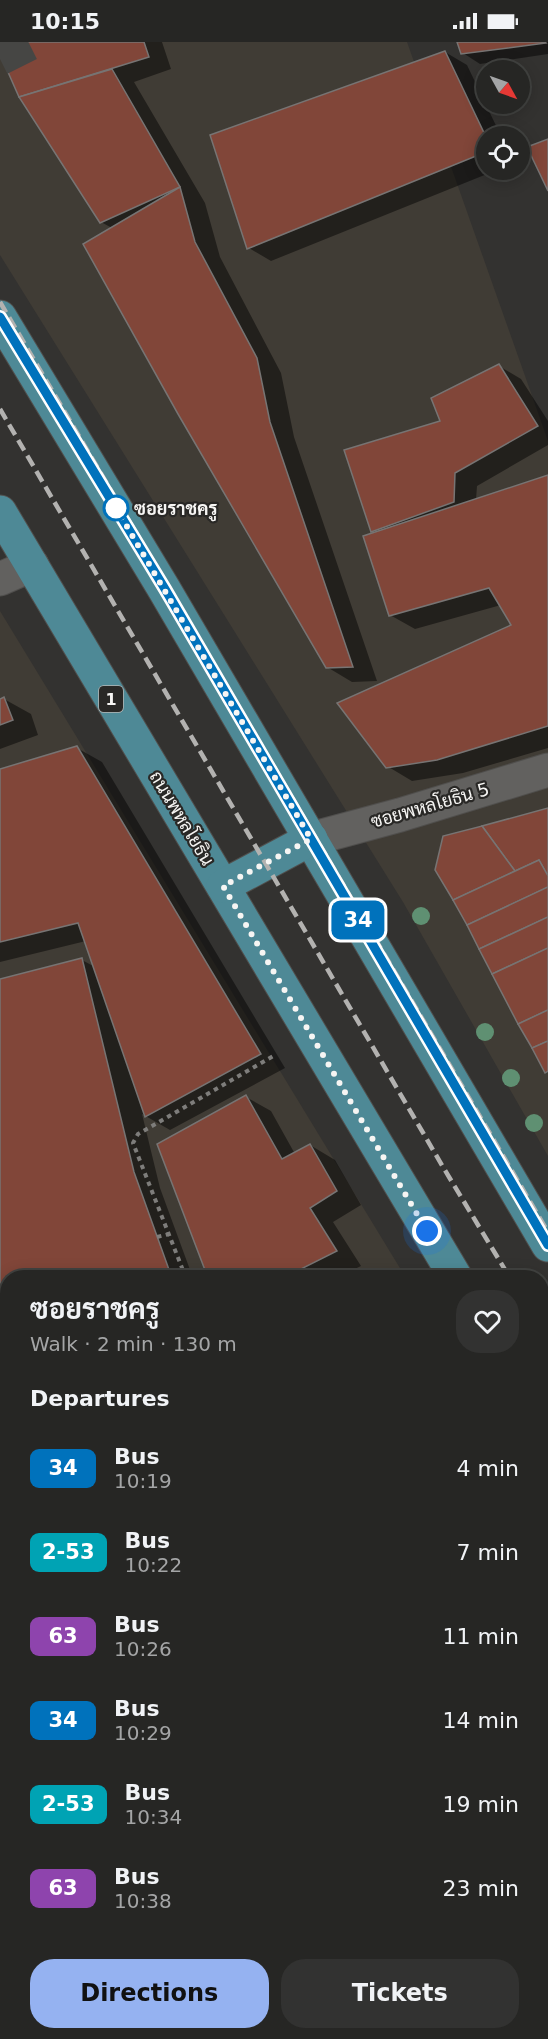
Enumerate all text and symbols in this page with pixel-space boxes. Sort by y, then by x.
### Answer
text: 10:15 [30,9,100,34]
north arrow [476,60,530,114]
map controls [476,60,530,180]
button: locate [476,126,530,180]
marker: ซอยราชครู [103,495,129,521]
place label: ซอยราชครู [134,498,217,522]
road number: 1 [99,686,123,712]
street label: ถนนพหลโยธิน [146,766,220,869]
street label: ซอยพหลโยธิน 5 [368,776,492,832]
line badge: 34 [331,900,385,940]
text: 34 [343,908,373,932]
your location [412,1216,442,1246]
button: heart [456,1290,519,1353]
text: ซอยราชครู [30,1293,160,1326]
text: Walk · 2 min · 130 m [30,1332,237,1356]
text: Departures [30,1386,170,1411]
text: Bus [114,1444,160,1469]
text: 34 [48,1456,78,1480]
text: 4 min [457,1456,519,1481]
text: 10:19 [114,1469,172,1493]
text: Bus [125,1528,170,1553]
text: 2-53 [42,1540,95,1564]
text: 7 min [457,1540,519,1565]
text: 10:22 [125,1553,182,1577]
text: Bus [114,1612,160,1637]
text: 63 [48,1624,78,1648]
text: 11 min [443,1624,519,1649]
text: 10:26 [114,1637,172,1661]
text: Bus [114,1696,160,1721]
text: 34 [48,1708,78,1732]
text: 14 min [443,1708,519,1733]
text: 10:29 [114,1721,172,1745]
text: Bus [125,1780,170,1805]
text: 2-53 [42,1792,95,1816]
text: 19 min [443,1792,519,1817]
text: 10:34 [125,1805,182,1829]
text: Bus [114,1864,160,1889]
text: 63 [48,1876,78,1900]
text: 23 min [443,1876,519,1901]
text: 10:38 [114,1889,172,1913]
button: Directions [30,1959,269,2028]
button: Tickets [281,1959,519,2028]

